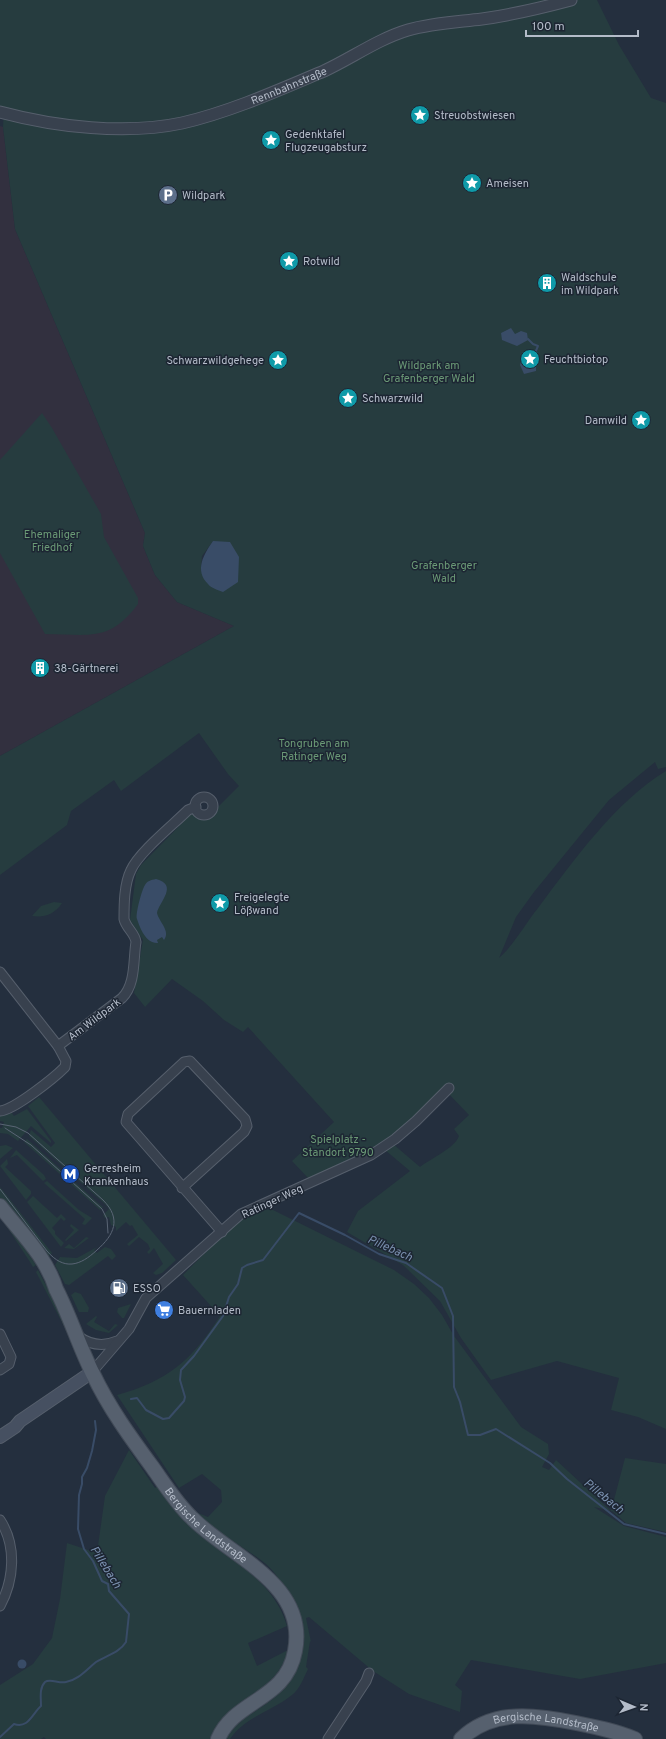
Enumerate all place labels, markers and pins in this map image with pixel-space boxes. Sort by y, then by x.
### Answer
place icon: Streuobstwiesen [409,104,431,126]
place label: Streuobstwiesen [434,109,515,123]
place label: Gedenktafel Flugzeugabsturz [285,128,367,155]
place icon: Gedenktafel Flugzeugabsturz [260,129,282,151]
place icon: Ameisen [461,172,483,194]
place label: Ameisen [486,177,529,191]
parking icon: Wildpark [157,184,179,206]
place label: Wildpark [182,189,226,203]
place icon: Rotwild [278,250,300,272]
place label: Rotwild [303,255,340,269]
place label: Waldschule im Wildpark [561,271,619,298]
building icon: Waldschule im Wildpark [536,272,558,294]
place icon: Feuchtbiotop [519,348,541,370]
place icon: Schwarzwildgehege [267,349,289,371]
place label: Feuchtbiotop [544,353,608,367]
place label: Schwarzwildgehege [166,354,264,368]
place icon: Schwarzwild [337,387,359,409]
place label: Schwarzwild [362,392,423,406]
place icon: Damwild [630,409,652,431]
place label: Damwild [585,414,627,428]
building icon: 38-Gärtnerei [29,657,51,679]
place label: 38-Gärtnerei [54,662,118,676]
place label: Freigelegte Lößwand [234,891,289,918]
place icon: Freigelegte Lößwand [209,892,231,914]
place label: Gerresheim Krankenhaus [84,1162,149,1189]
metro station icon: Gerresheim Krankenhaus [59,1163,81,1185]
fuel station icon: ESSO [108,1277,130,1299]
place label: ESSO [133,1282,161,1296]
supermarket icon: Bauernladen [153,1299,175,1321]
place label: Bauernladen [178,1304,241,1318]

